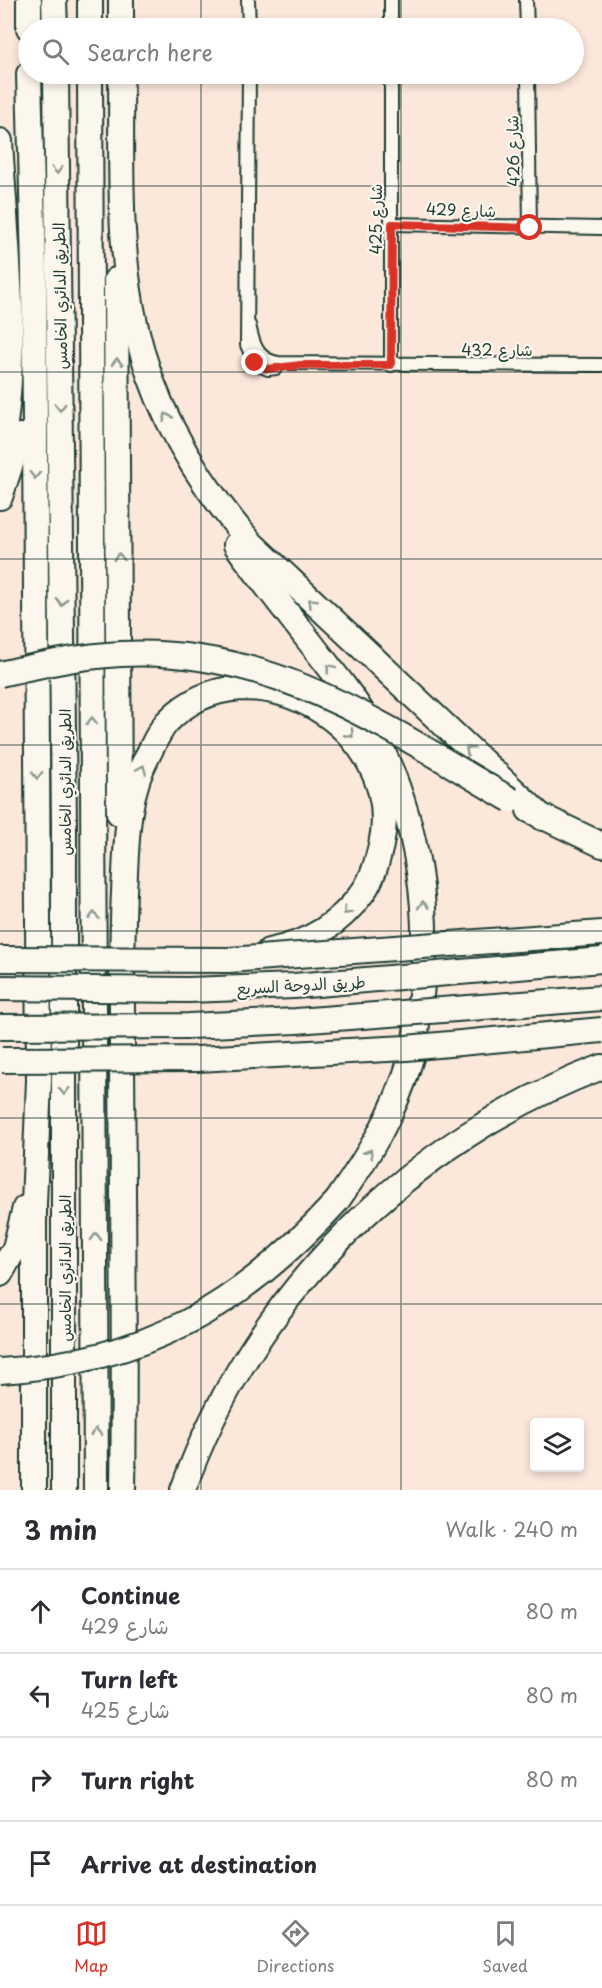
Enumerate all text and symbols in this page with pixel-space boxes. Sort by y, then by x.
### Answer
search box [18,18,584,84]
icon: search [39,35,72,68]
text: Search here [87,35,213,68]
street label: شارع 426 [499,115,526,187]
one-way arrow [51,166,63,175]
street label: شارع 425 [363,184,388,254]
street label: شارع 429 [426,196,496,223]
route start [516,214,542,240]
street label: الطريق الدائري الخامس [46,222,73,370]
street label: شارع 432 [461,337,533,362]
route end [241,349,267,375]
one-way arrow [111,357,123,366]
one-way arrow [54,403,66,412]
one-way arrow [162,412,174,423]
one-way arrow [29,470,41,479]
one-way arrow [112,552,125,561]
one-way arrow [56,598,69,607]
one-way arrow [308,598,319,609]
one-way arrow [327,664,338,675]
street label: الطريق الدائري الخامس [52,709,77,855]
one-way arrow [86,716,98,725]
one-way arrow [343,728,354,738]
one-way arrow [465,746,475,757]
one-way arrow [135,764,147,775]
one-way arrow [31,770,43,779]
one-way arrow [417,900,430,909]
one-way arrow [343,904,354,915]
one-way arrow [88,911,100,920]
street label: طريق الدوحة السريع [236,969,366,1000]
one-way arrow [58,1087,70,1096]
one-way arrow [362,1149,374,1159]
street label: الطريق الدائري الخامس [52,1195,77,1341]
one-way arrow [90,1232,102,1241]
map controls [530,1418,584,1472]
button: layers [530,1418,584,1472]
one-way arrow [90,1427,102,1436]
text: 3 min [24,1510,97,1549]
text: Walk · 240 m [445,1514,578,1544]
text: Continue [81,1578,180,1611]
icon: ahead [24,1595,57,1628]
text: 80 m [526,1596,578,1626]
text: شارع 429 [81,1611,169,1641]
text: Turn left [81,1662,178,1695]
icon: left [24,1679,57,1712]
text: 80 m [526,1680,578,1710]
text: شارع 425 [81,1695,170,1725]
icon: right [24,1763,57,1796]
text: Turn right [81,1763,194,1796]
text: 80 m [526,1764,578,1794]
icon: arrive [24,1847,57,1880]
text: Arrive at destination [81,1847,317,1880]
tab: Map [74,1917,108,1977]
tab: Directions [256,1917,334,1977]
tab: Saved [482,1917,528,1977]

